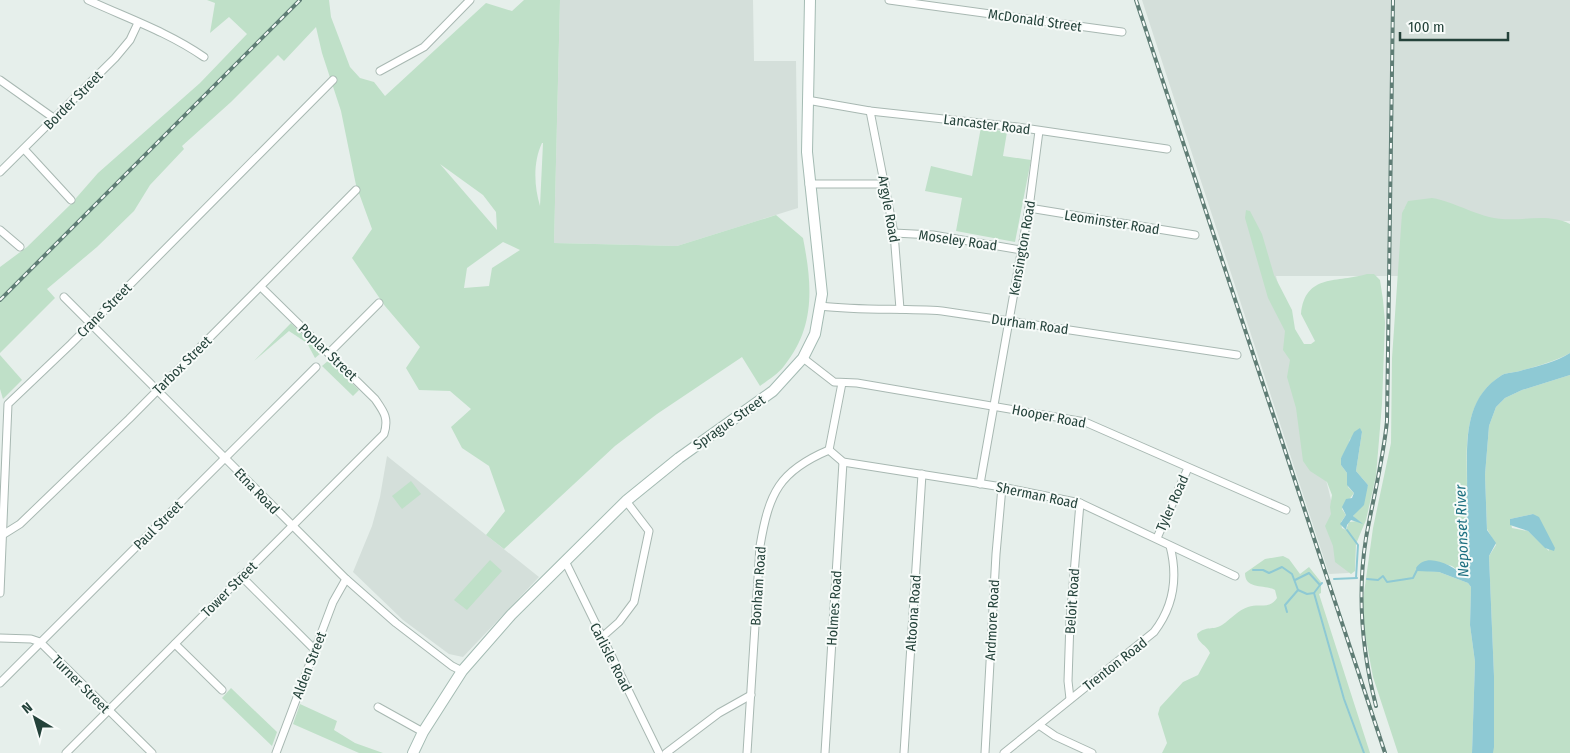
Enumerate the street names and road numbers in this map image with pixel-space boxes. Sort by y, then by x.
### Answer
street label: McDonald Street [987,6,1083,36]
street label: Border Street [40,67,107,133]
street label: Lancaster Road [943,111,1031,138]
street label: Argyle Road [874,174,903,244]
street label: Kensington Road [1006,199,1039,297]
street label: Leominster Road [1063,207,1161,238]
street label: Moseley Road [918,227,998,254]
street label: Crane Street [74,279,135,341]
street label: Durham Road [990,311,1070,338]
street label: Poplar Street [295,320,361,385]
street label: Tarbox Street [149,332,216,398]
street label: Sprague Street [690,391,769,453]
street label: Hooper Road [1011,401,1087,432]
street label: Etna Road [231,465,283,518]
street label: Tyler Road [1153,472,1192,534]
street label: Sherman Road [994,478,1079,512]
street label: Paul Street [130,497,187,553]
street label: Bonham Road [747,546,770,626]
street label: Tower Street [198,558,261,621]
street label: Beloit Road [1062,568,1083,635]
street label: Holmes Road [823,570,846,646]
street label: Altoona Road [902,574,925,652]
street label: Ardmore Road [982,579,1003,661]
street label: Carlisle Road [586,620,635,694]
street label: Alden Street [289,629,330,701]
street label: Trenton Road [1080,634,1151,695]
street label: Turner Street [48,652,113,717]

